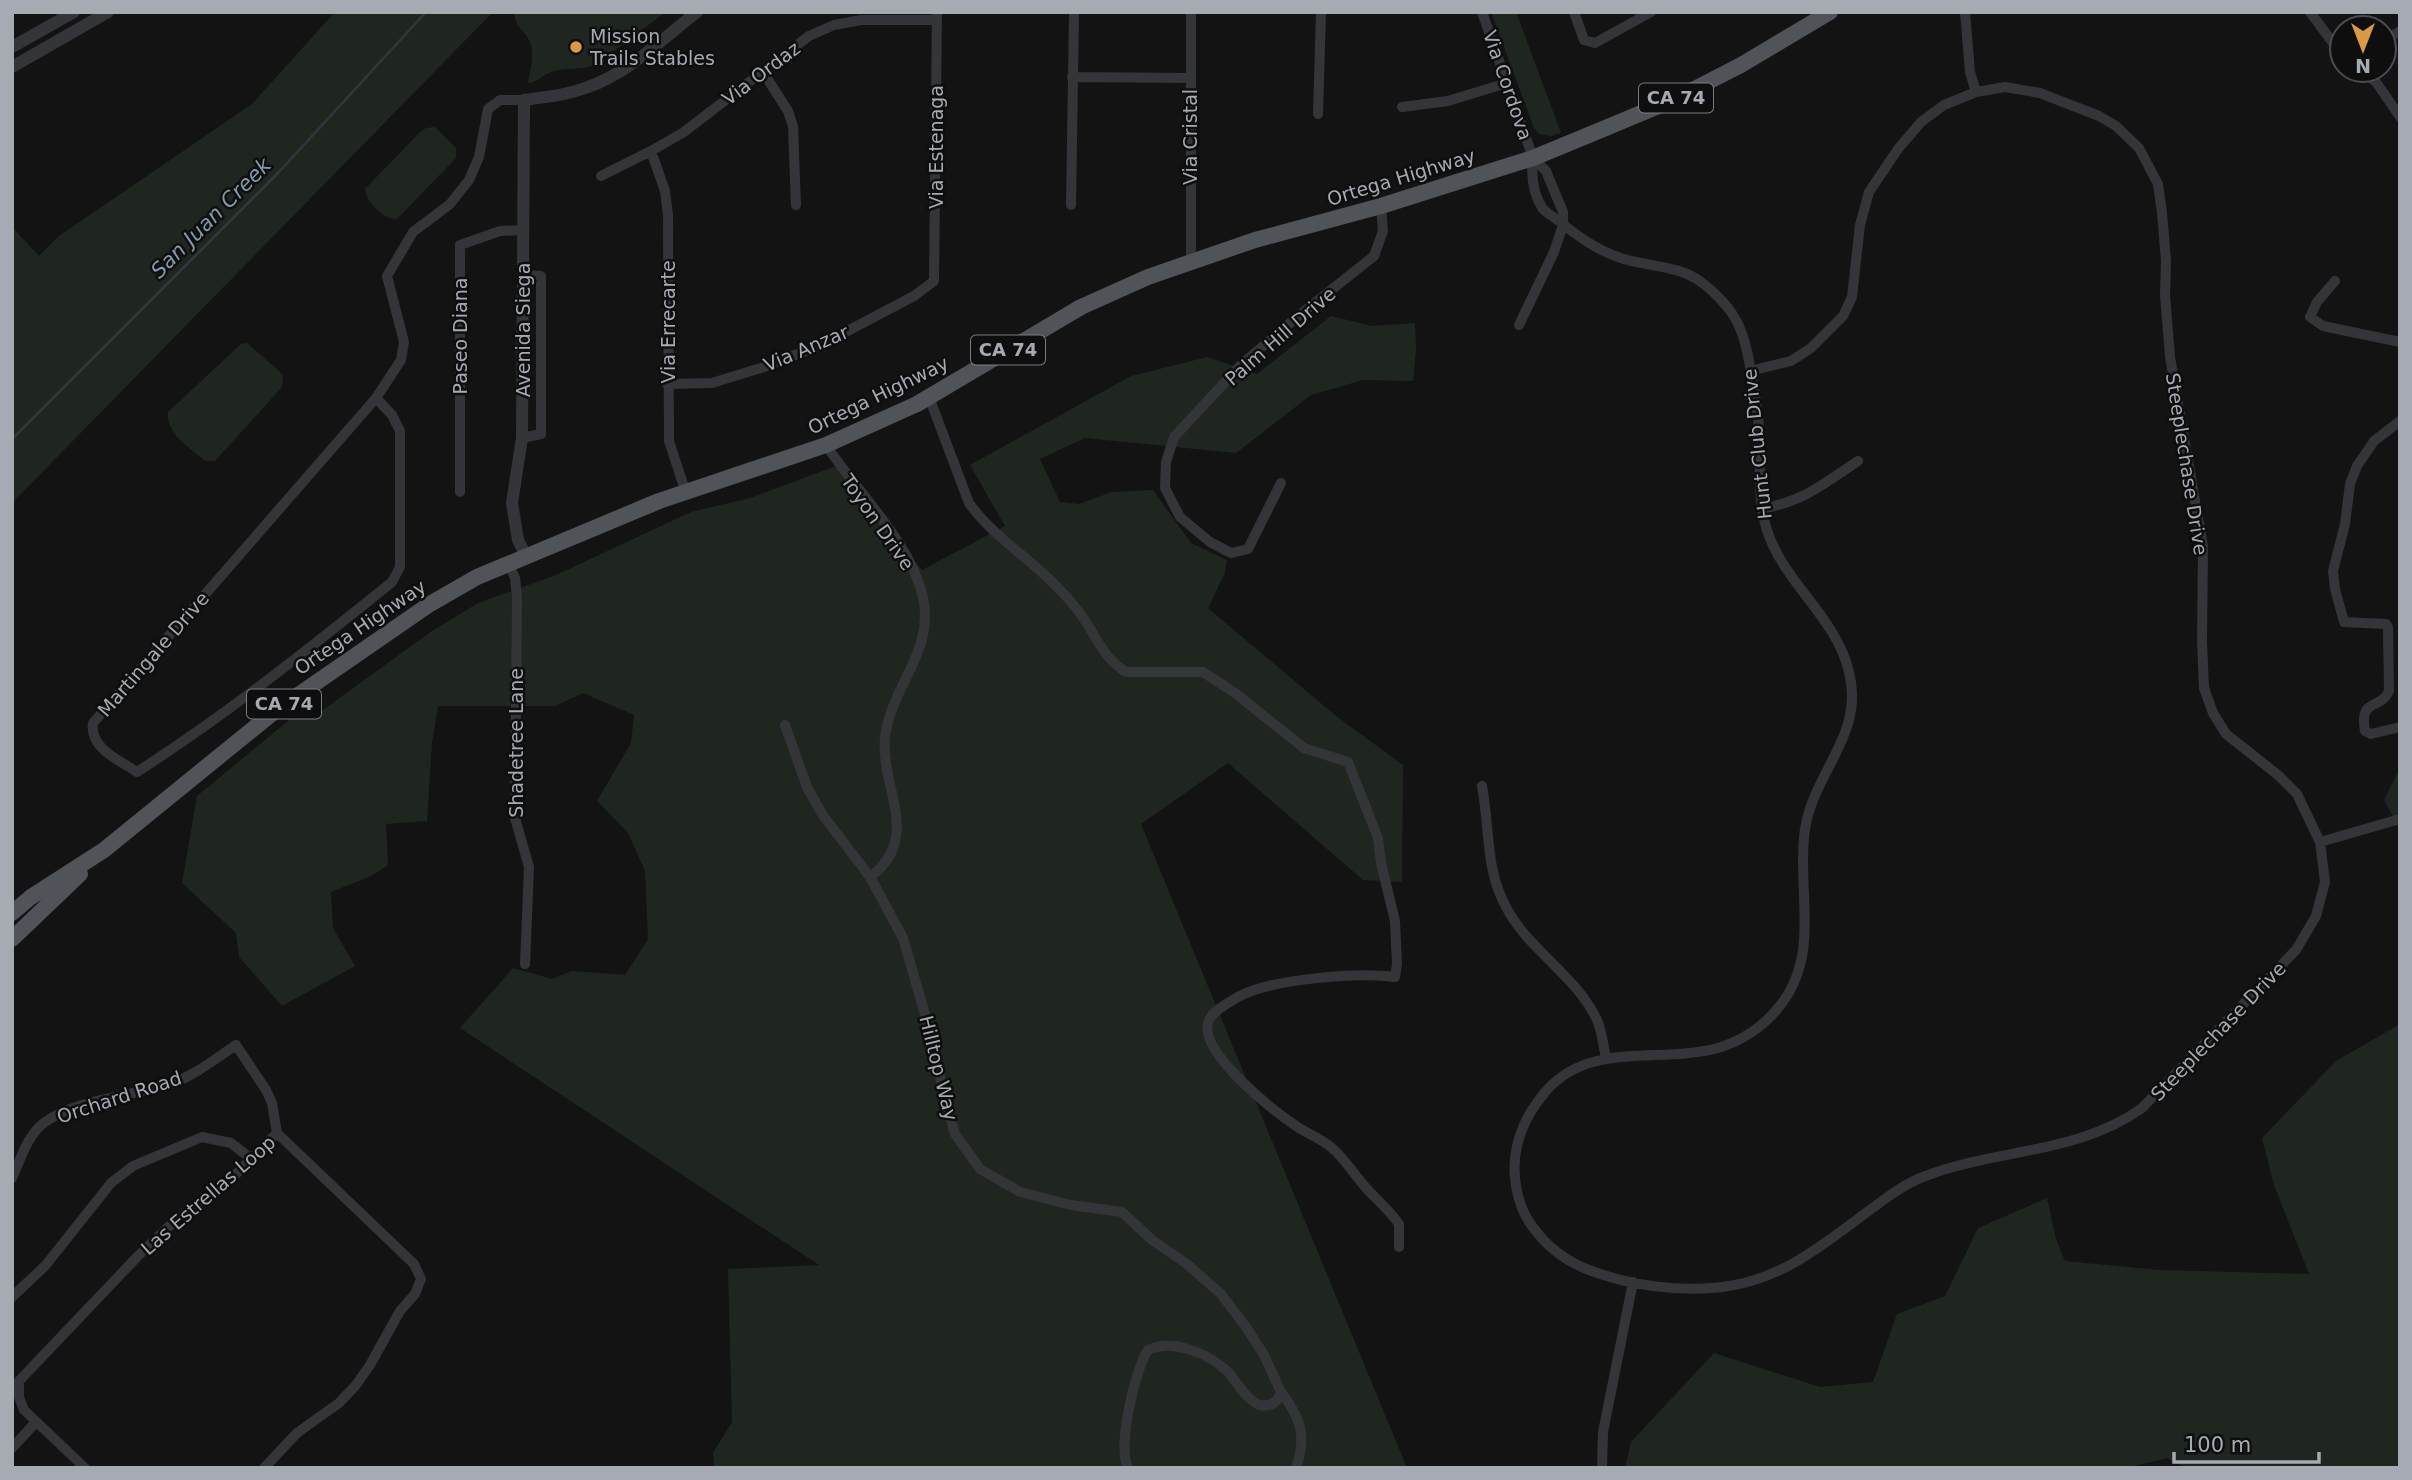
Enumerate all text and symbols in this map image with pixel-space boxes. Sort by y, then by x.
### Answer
north arrow [2328,14,2398,84]
place label: Mission Trails Stables [589,25,715,69]
street label: Via Cordova [1479,27,1537,143]
street label: Via Ordaz [718,37,804,109]
marker: Mission Trails Stables [568,39,584,55]
text: N [2355,55,2371,77]
road number: CA 74 [1639,84,1713,113]
street label: Via Estenaga [925,85,947,209]
street label: Via Cristal [1179,89,1201,185]
street label: Ortega Highway [1324,144,1478,210]
water label: San Juan Creek [146,152,277,283]
street label: Via Errecarte [657,260,679,384]
street label: Avenida Siega [512,263,534,397]
street label: Paseo Diana [449,278,471,394]
street label: Palm Hill Drive [1220,282,1340,390]
street label: Via Anzar [760,320,852,376]
road number: CA 74 [971,336,1045,364]
street label: Ortega Highway [804,351,952,439]
street label: Hunt Club Drive [1738,368,1776,520]
street label: Steeplechase Drive [2162,371,2212,557]
street label: Toyon Drive [836,469,919,574]
street label: Ortega Highway [290,575,430,679]
street label: Martingale Drive [93,587,213,721]
street label: Shadetree Lane [505,668,527,818]
road number: CA 74 [247,690,321,718]
street label: Steeplechase Drive [2146,957,2290,1105]
street label: Hilltop Way [915,1013,963,1123]
street label: Orchard Road [54,1066,184,1128]
street label: Las Estrellas Loop [137,1131,279,1259]
scale bar [2174,1420,2319,1464]
text: 100 m [2184,1433,2251,1457]

